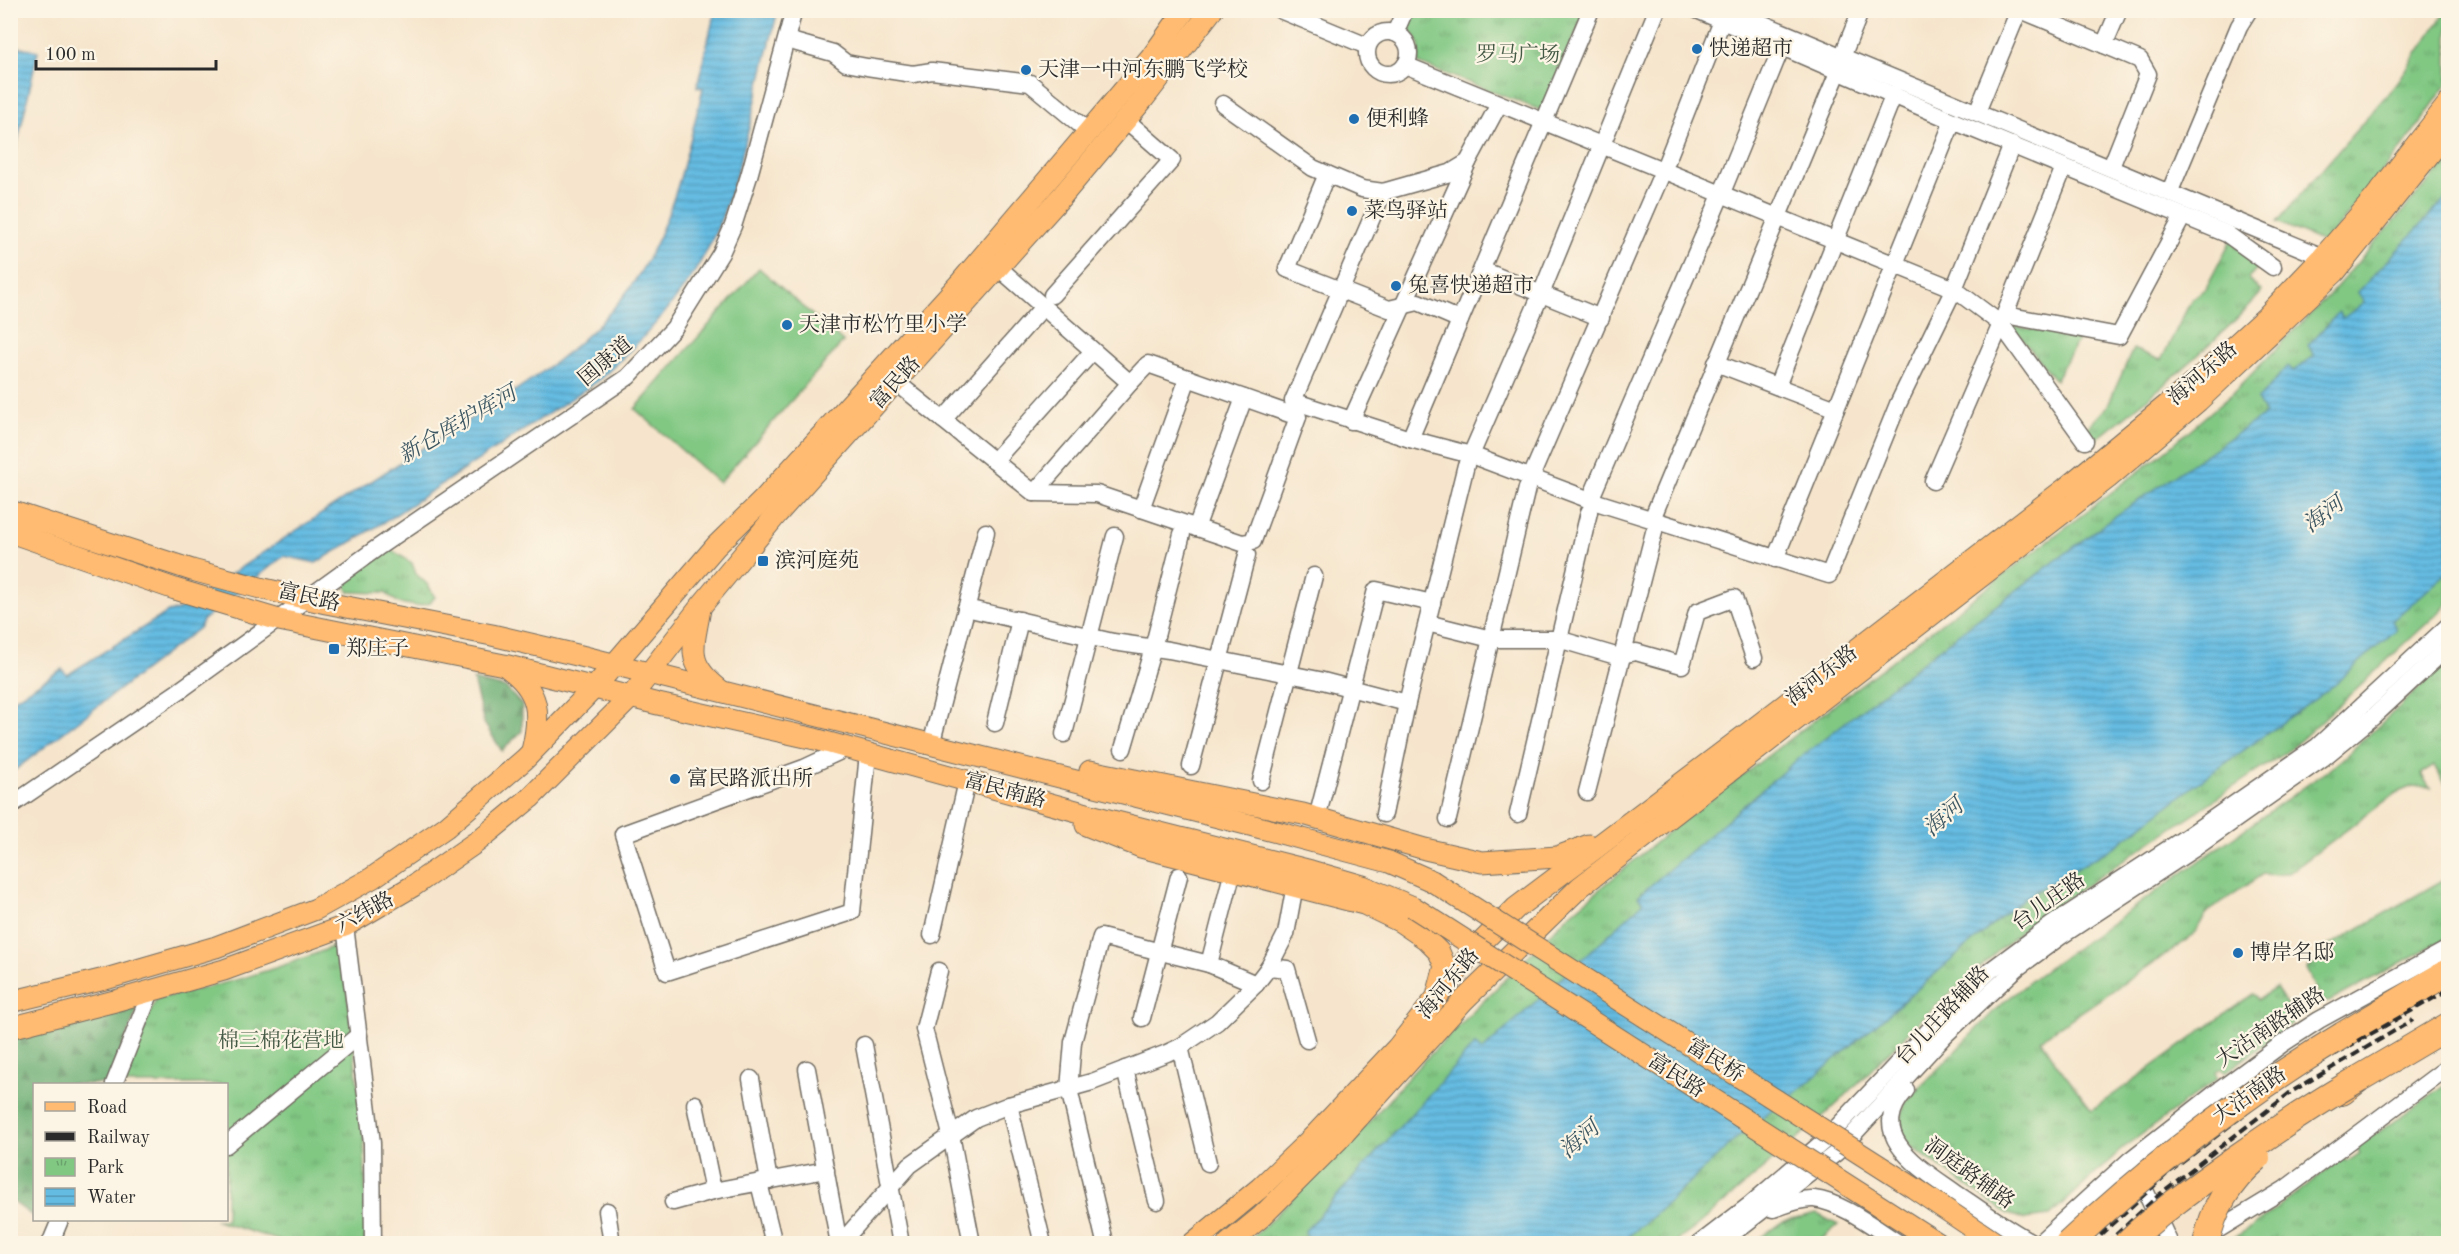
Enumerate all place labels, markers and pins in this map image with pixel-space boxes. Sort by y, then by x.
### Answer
place label: 快递超市 [1709,37,1793,60]
marker: 快递超市 [1690,42,1704,56]
place label: 天津一中河东鹏飞学校 [1038,58,1248,81]
marker: 天津一中河东鹏飞学校 [1019,63,1033,77]
place label: 便利蜂 [1366,107,1429,130]
marker: 便利蜂 [1347,112,1361,126]
place label: 菜鸟驿站 [1364,199,1448,222]
marker: 菜鸟驿站 [1345,204,1359,218]
place label: 兔喜快递超市 [1408,274,1534,297]
marker: 兔喜快递超市 [1389,279,1403,293]
place label: 天津市松竹里小学 [799,313,967,336]
marker: 天津市松竹里小学 [780,318,794,332]
place label: 滨河庭苑 [775,549,859,572]
marker: 滨河庭苑 [756,554,770,568]
place label: 郑庄子 [346,637,409,660]
marker: 郑庄子 [327,642,341,656]
place label: 富民路派出所 [687,767,813,790]
marker: 富民路派出所 [668,772,682,786]
place label: 博岸名邸 [2250,941,2334,964]
marker: 博岸名邸 [2231,946,2245,960]

